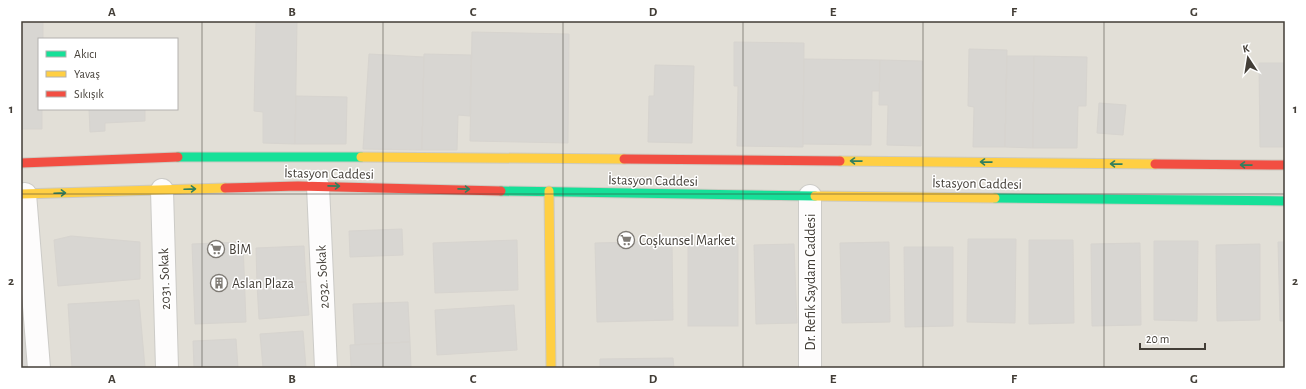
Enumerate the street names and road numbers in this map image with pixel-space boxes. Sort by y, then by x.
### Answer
street label: İstasyon Caddesi [284,163,374,182]
street label: İstasyon Caddesi [608,170,698,189]
street label: İstasyon Caddesi [932,173,1022,192]
street label: Dr. Refik Saydam Caddesi [804,214,818,350]
street label: 2032. Sokak [314,244,332,309]
street label: 2031. Sokak [157,247,173,310]

